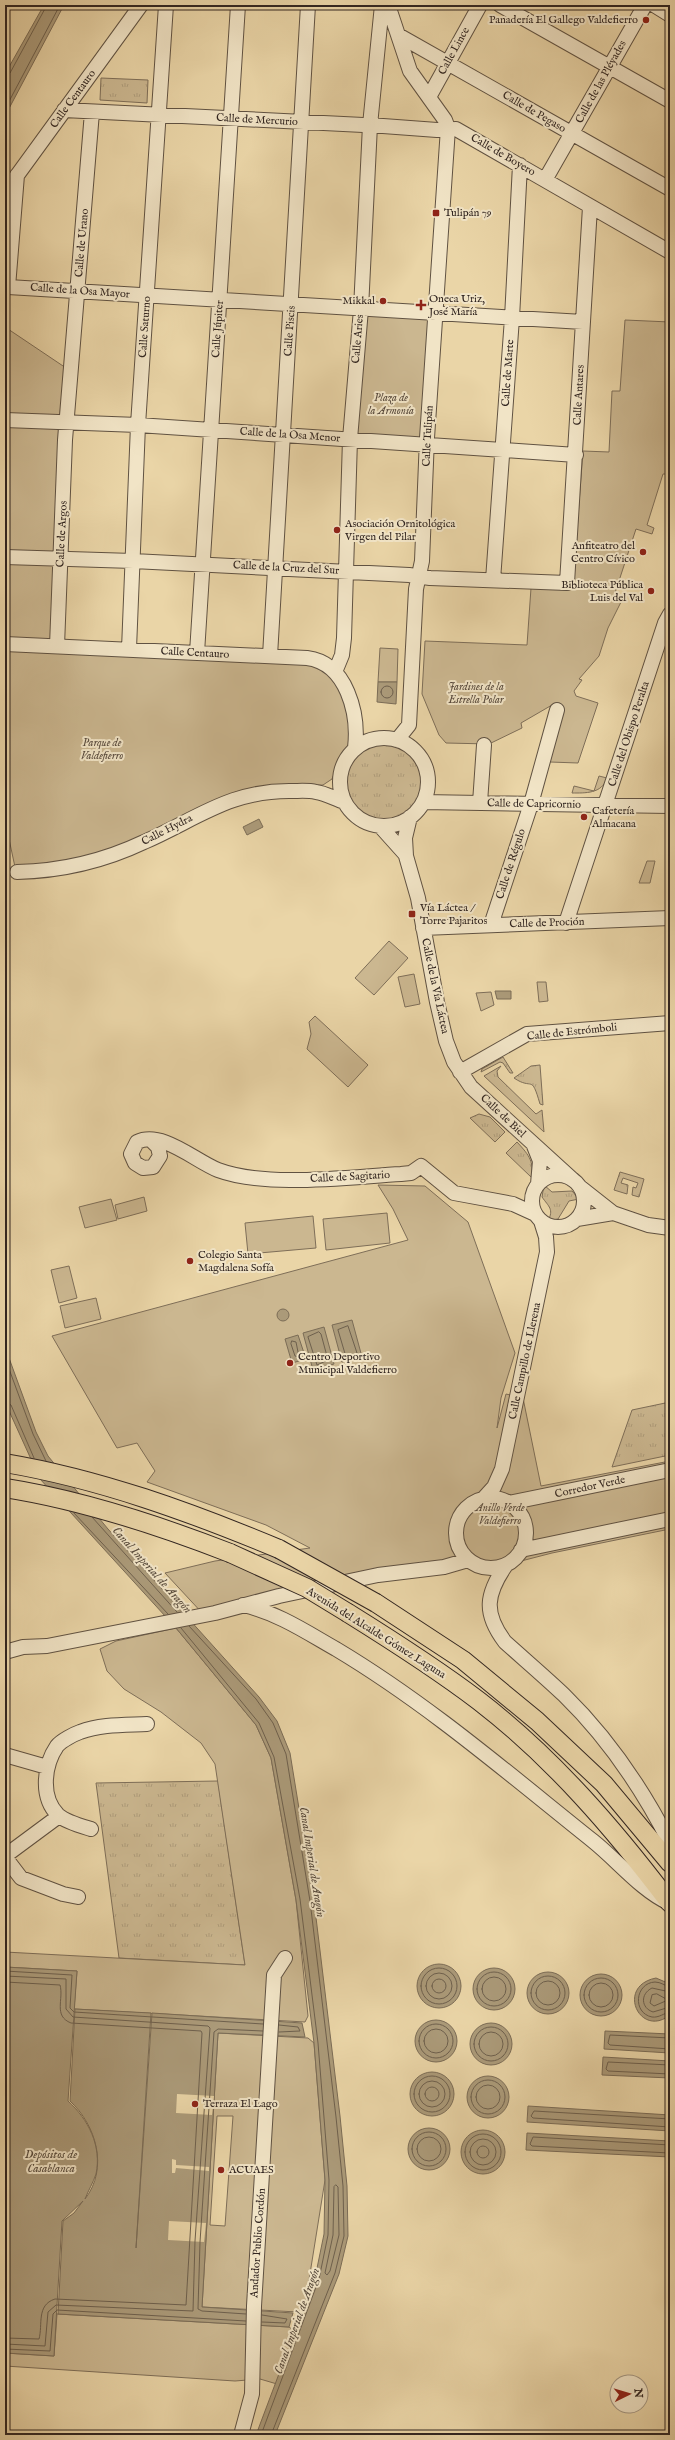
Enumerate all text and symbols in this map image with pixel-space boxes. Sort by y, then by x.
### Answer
place label: Panadería El Gallego Valdefierro [489,13,638,27]
marker: Panadería El Gallego Valdefierro [641,15,651,25]
street label: Calle Lince [435,25,473,77]
street label: Calle de las Pléyades [572,38,630,126]
street label: Calle Centauro [47,67,99,131]
street label: Calle de Pegaso [500,88,568,136]
street label: Calle de Mercurio [216,111,298,129]
street label: Calle de Boyero [468,131,538,179]
place label: Tulipán 79 [444,206,492,220]
street label: Calle de Urano [72,208,92,278]
marker: Tulipán 79 [431,208,441,218]
street label: Calle de la Osa Mayor [30,281,130,301]
place label: Oneca Uriz, José María [427,292,485,319]
place label: Mikkal [342,294,375,308]
street label: Calle Saturno [136,296,154,358]
marker: Mikkal [378,296,388,306]
street label: Calle Júpiter [209,300,227,358]
marker: Oneca Uriz, José María [416,300,426,310]
street label: Calle Piscis [281,305,299,357]
street label: Calle Aries [349,314,367,364]
street label: Calle de Marte [499,339,517,407]
street label: Calle Antares [570,364,588,426]
park label: Plaza de la Armonía [368,391,414,418]
street label: Calle Tulipán [419,405,437,467]
street label: Calle de la Osa Menor [239,425,341,445]
street label: Calle de Argos [53,500,71,568]
place label: Asociación Ornitológica Virgen del Pilar [344,517,455,544]
marker: Asociación Ornitológica Virgen del Pilar [332,525,342,535]
place label: Anfiteatro del Centro Cívico [571,539,635,566]
marker: Anfiteatro del Centro Cívico [638,547,648,557]
street label: Calle de la Cruz del Sur [233,558,339,578]
place label: Biblioteca Pública Luis del Val [561,578,643,605]
marker: Biblioteca Pública Luis del Val [646,586,656,596]
street label: Calle Centauro [160,644,230,662]
street label: Calle del Obispo Peralta [605,679,653,788]
park label: Jardines de la Estrella Polar [447,680,505,707]
park label: Parque de Valdefierro [81,736,123,763]
street label: Calle de Capricornio [487,796,581,812]
place label: Cafetería Almacana [591,804,636,831]
street label: Calle Hydra [139,811,195,849]
marker: Cafetería Almacana [579,812,589,822]
street label: Calle de Régulo [493,827,529,901]
place label: Vía Láctea / Torre Pajaritos [419,901,487,928]
marker: Vía Láctea / Torre Pajaritos [407,909,417,919]
street label: Calle de Proción [509,915,585,931]
street label: Calle de la Vía Láctea [418,937,452,1035]
street label: Calle de Estrómboli [526,1020,618,1044]
street label: Calle de Biel [477,1091,529,1141]
street label: Calle de Sagitario [310,1168,390,1186]
place label: Colegio Santa Magdalena Sofía [198,1248,274,1275]
marker: Colegio Santa Magdalena Sofía [185,1256,195,1266]
street label: Calle Campillo de Llerena [506,1301,544,1421]
place label: Centro Deportivo Municipal Valdefierro [298,1350,397,1377]
marker: Centro Deportivo Municipal Valdefierro [285,1358,295,1368]
street label: Corredor Verde [553,1473,627,1501]
park label: Anillo Verde Valdefierro [474,1501,525,1528]
water label: Canal Imperial de Aragón [108,1523,195,1617]
street label: Avenida del Alcalde Gómez Laguna [303,1584,449,1682]
water label: Canal Imperial de Aragón [295,1806,328,1919]
place label: Terraza El Lago [203,2097,278,2111]
marker: Terraza El Lago [190,2099,200,2109]
water label: Depósitos de Casablanca [25,2147,77,2176]
place label: ACUAES [228,2163,274,2177]
marker: ACUAES [216,2165,226,2175]
street label: Andador Publio Cordón [247,2188,269,2299]
water label: Canal Imperial de Aragón [271,2266,324,2376]
north arrow [609,2374,649,2414]
text: N [630,2387,645,2399]

